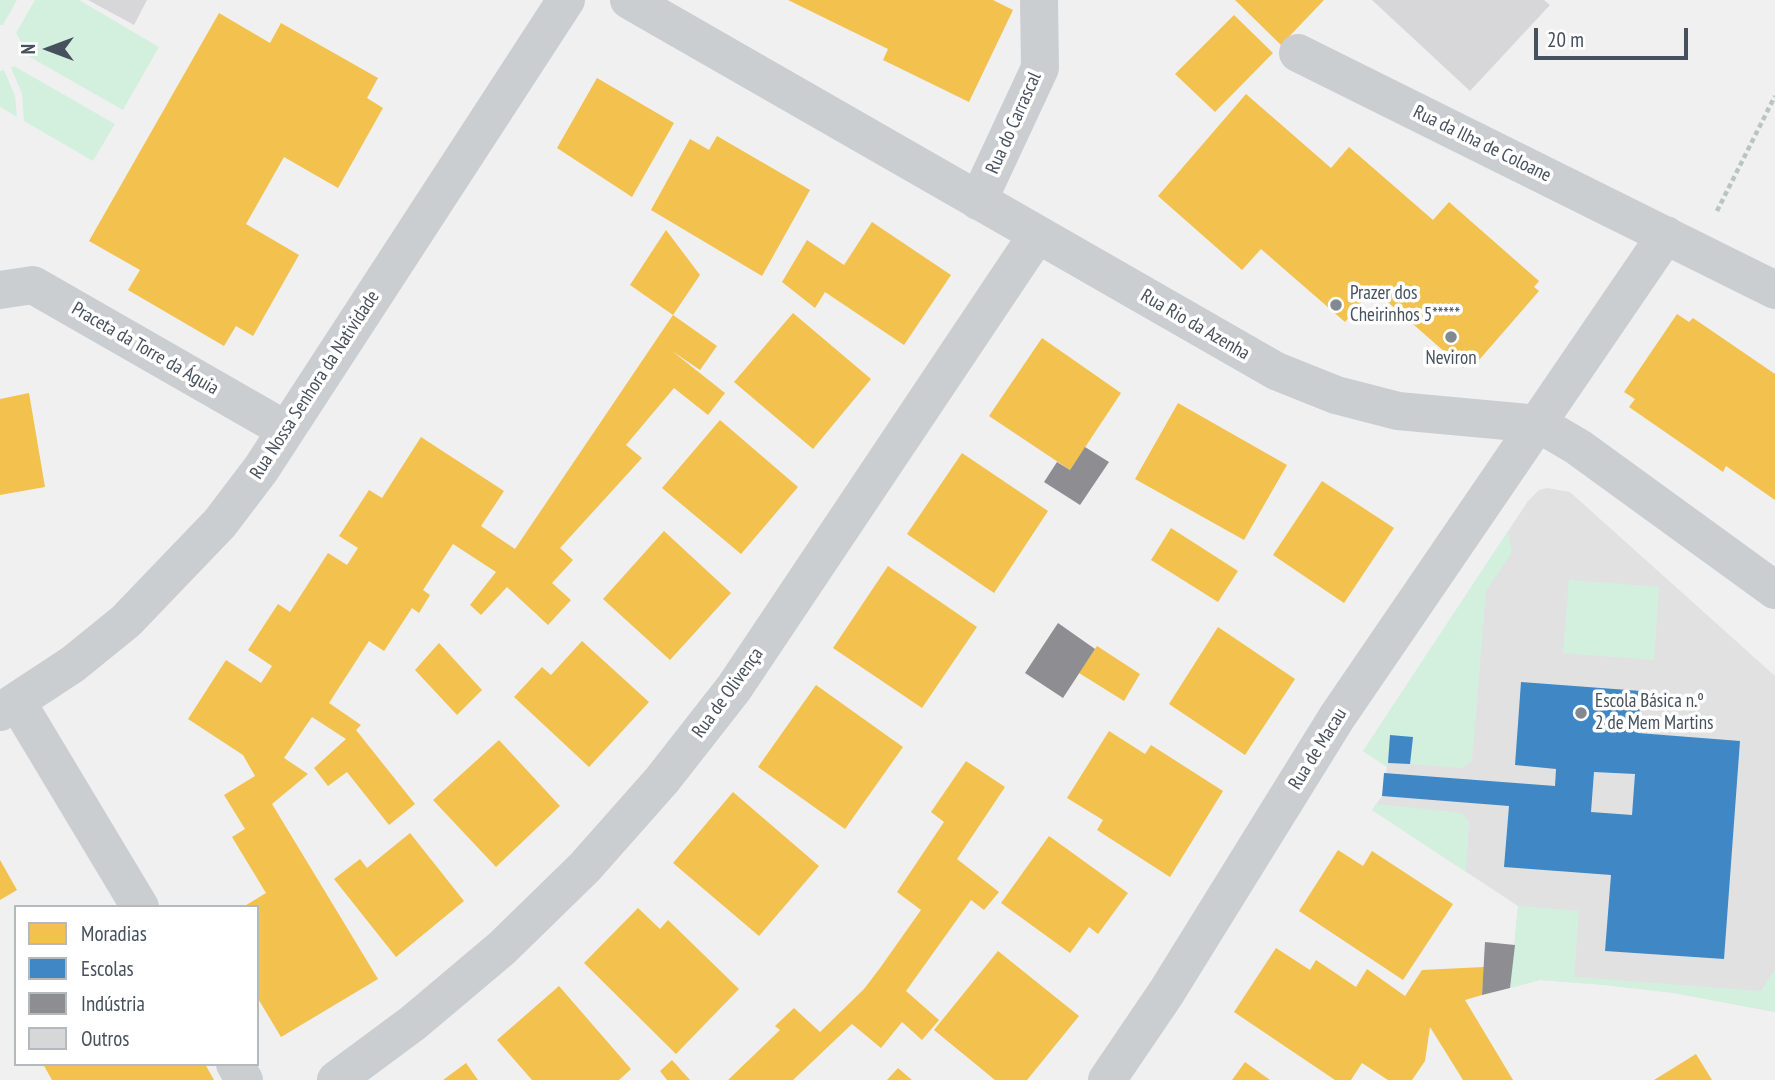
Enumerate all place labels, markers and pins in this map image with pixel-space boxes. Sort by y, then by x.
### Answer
place label: Prazer dos Cheirinhos 5***** [1350,283,1460,327]
marker: Prazer dos Cheirinhos 5***** [1328,297,1344,313]
marker: Neviron [1443,329,1459,345]
place label: Neviron [1426,348,1476,370]
place label: Escola Básica n.º 2 de Mem Martins [1595,691,1714,735]
marker: Escola Básica n.º 2 de Mem Martins [1573,705,1589,721]

